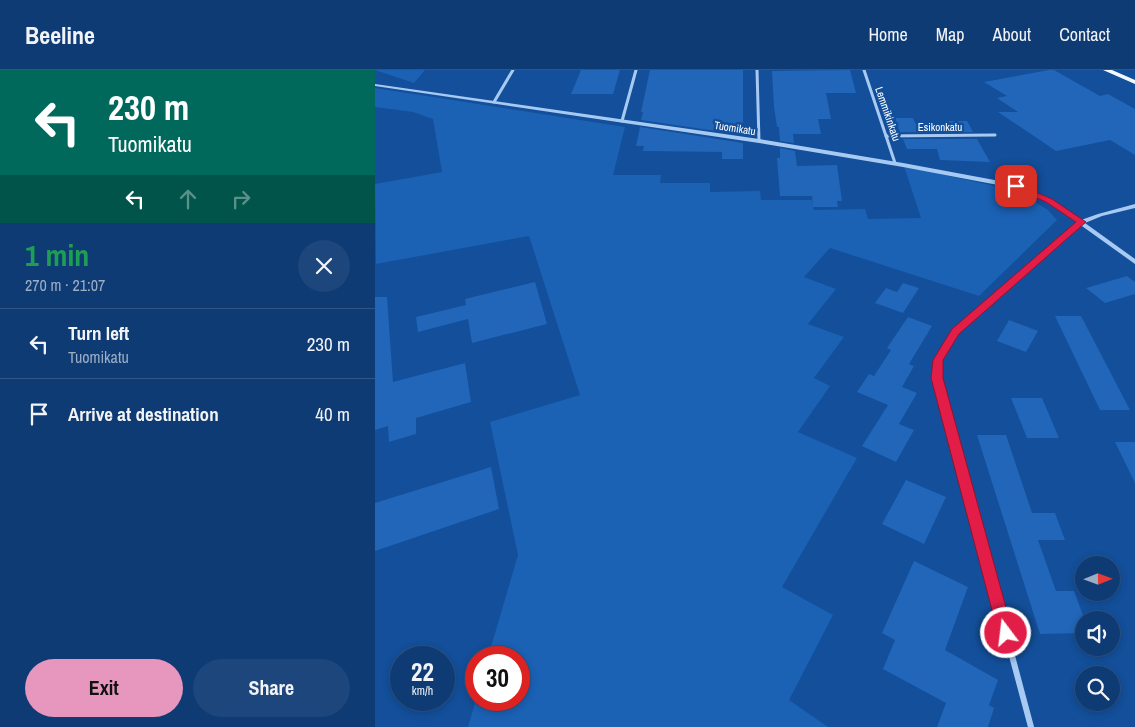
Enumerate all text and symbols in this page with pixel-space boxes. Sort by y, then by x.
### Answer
text: Beeline [25,19,95,51]
text: Home [868,22,908,47]
text: Map [936,22,965,47]
text: About [993,22,1031,47]
text: Contact [1059,22,1110,47]
text: 230 m [108,84,189,131]
street label: Lemmikinkatu [872,85,904,143]
icon: left [25,90,90,155]
street label: Tuomikatu [713,118,757,138]
street label: Esikonkatu [918,120,962,134]
text: Tuomikatu [108,129,192,159]
pin [995,165,1037,207]
icon: arrive [1002,172,1030,200]
icon: left [121,185,149,213]
icon: ahead [174,185,202,213]
icon: right [227,185,255,213]
text: 1 min [25,235,89,275]
button: close [298,240,350,292]
text: 270 m · 21:07 [25,274,105,296]
text: Turn left [68,320,129,346]
icon: left [25,330,53,358]
text: 230 m [307,331,350,357]
text: Tuomikatu [68,346,129,368]
icon: arrive [25,400,53,428]
text: Arrive at destination [68,401,219,427]
text: 40 m [315,401,350,427]
north arrow [1075,556,1120,601]
map controls [1075,556,1120,711]
position arrow [979,606,1031,658]
button: sound [1075,611,1120,656]
speed limit sign: 30 [465,646,530,711]
text: 22 [411,655,434,689]
button: Exit [25,659,183,717]
button: Share [193,659,350,717]
button: search [1075,666,1120,711]
text: km/h [412,683,433,699]

